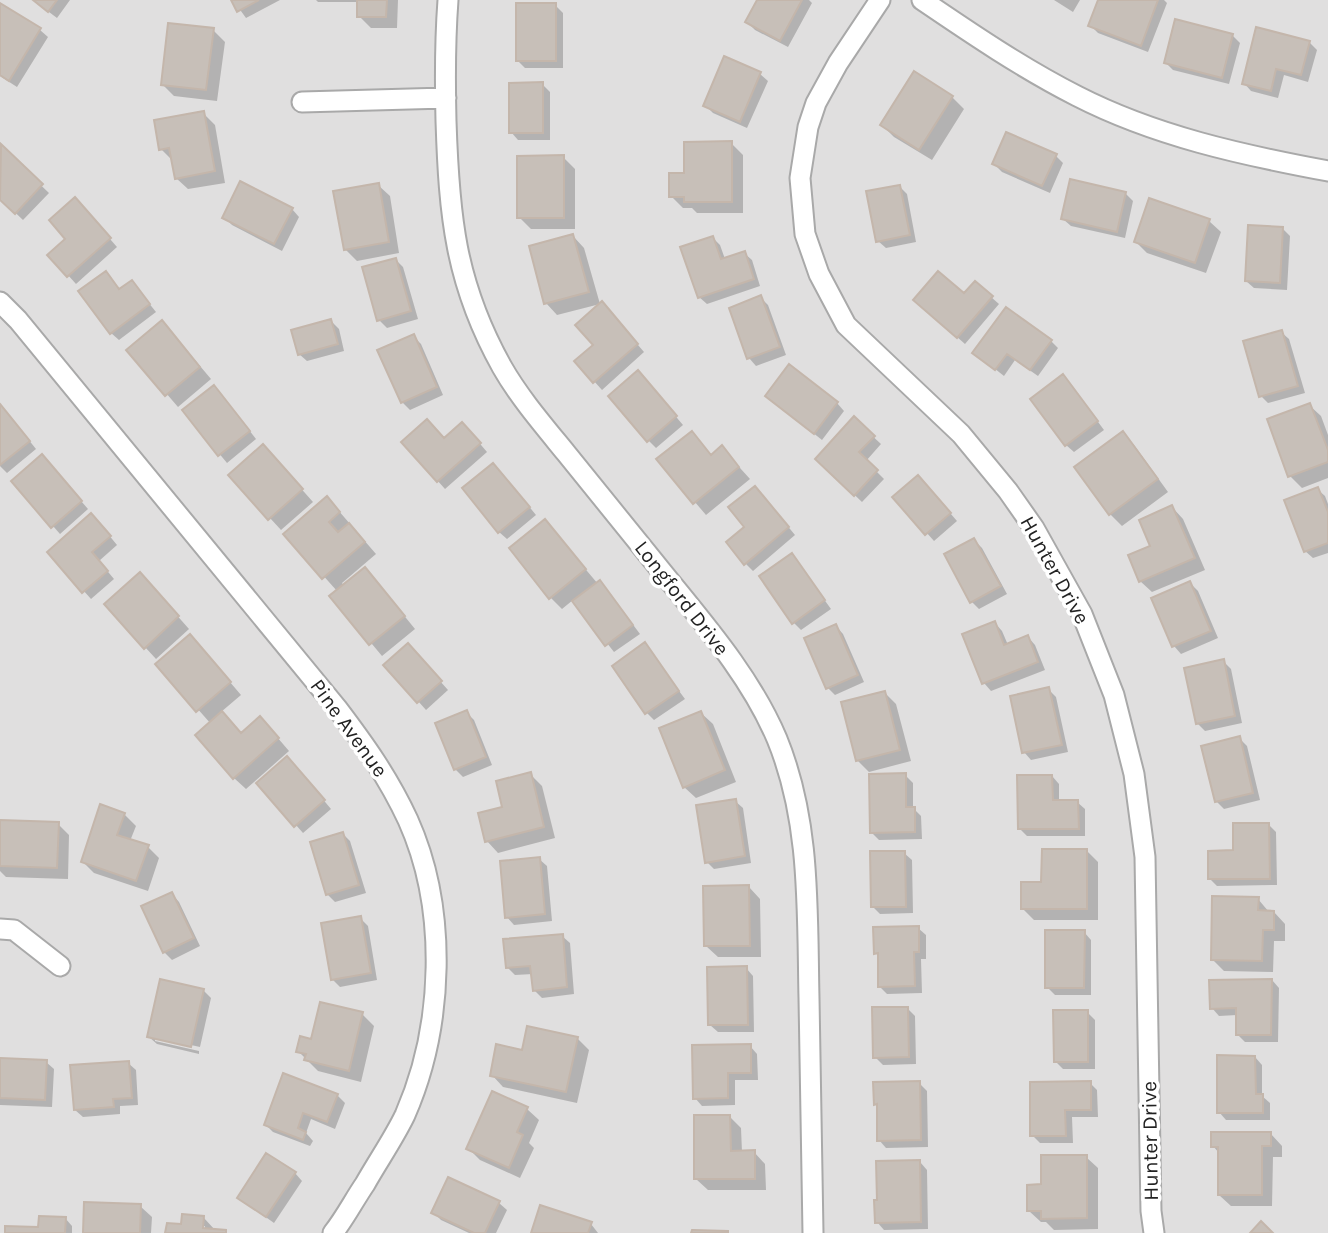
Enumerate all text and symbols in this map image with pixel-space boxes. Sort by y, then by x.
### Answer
street label: Hunter Drive [1015,512,1095,628]
street label: Longford Drive [630,536,734,660]
street label: Pine Avenue [305,674,393,782]
street label: Hunter Drive [1137,1081,1163,1201]

